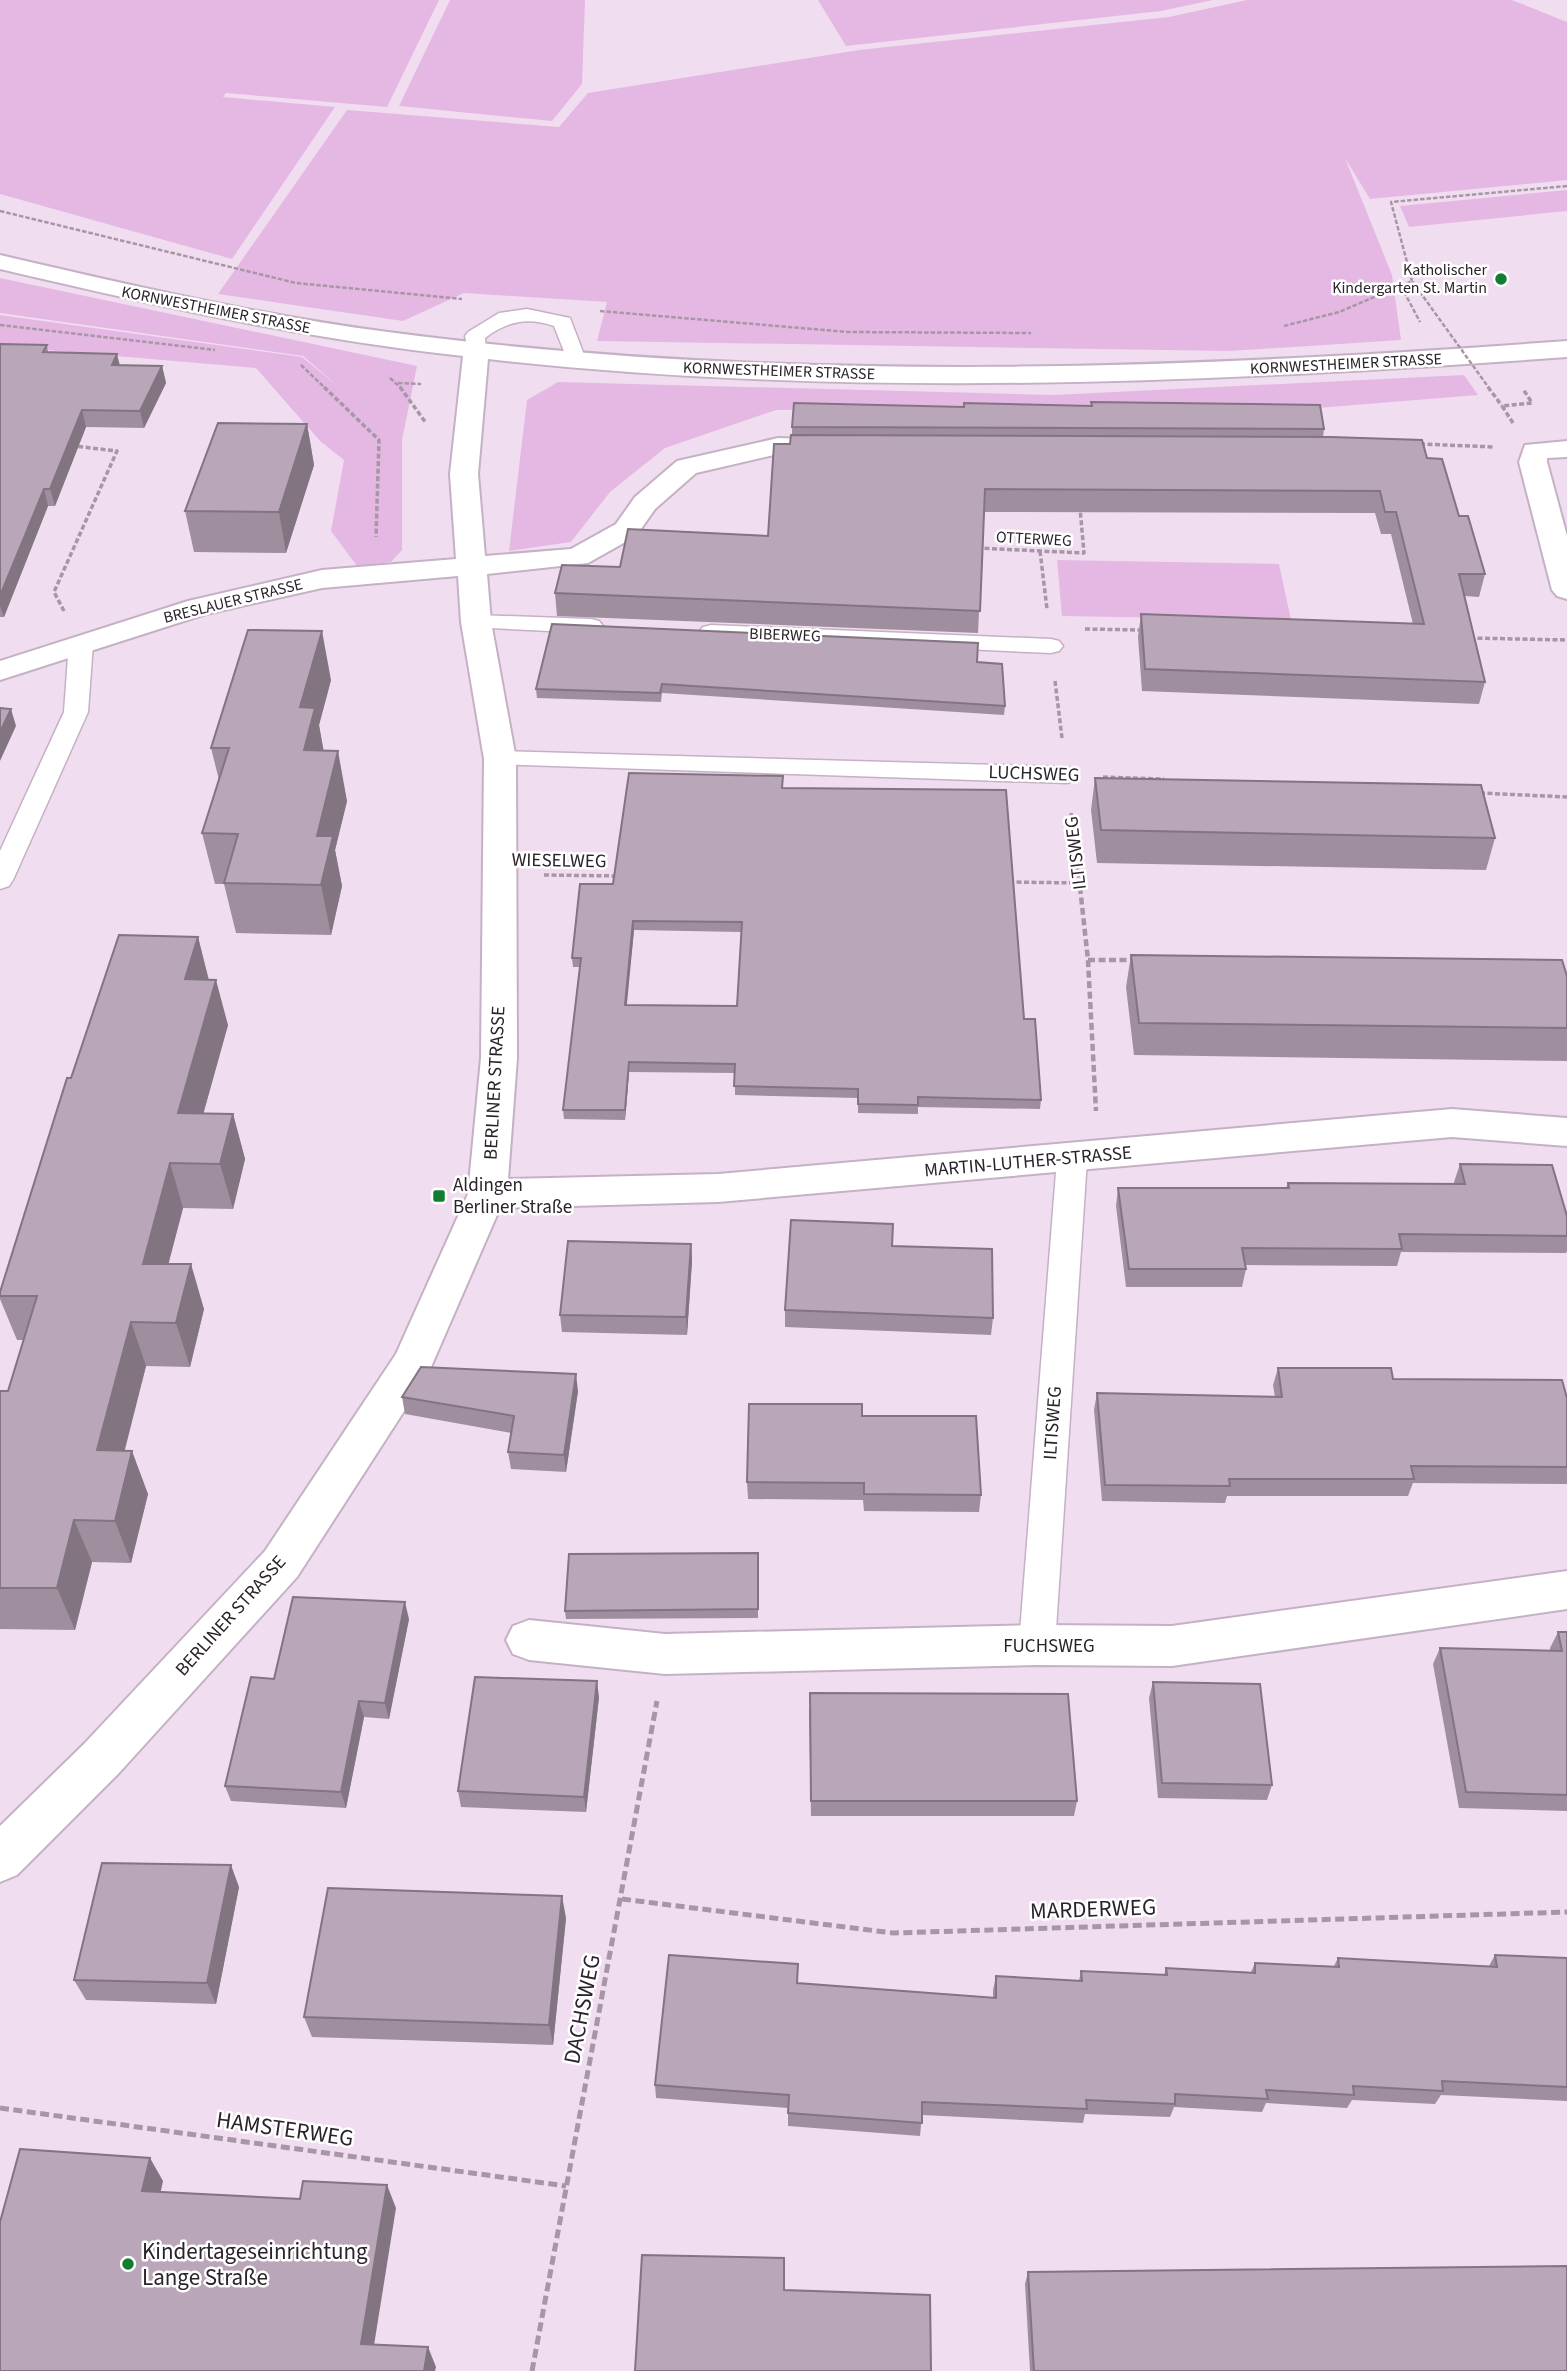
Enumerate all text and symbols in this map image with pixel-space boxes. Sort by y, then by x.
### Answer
place label: Katholischer Kindergarten St. Martin [1332,259,1487,299]
marker: Katholischer Kindergarten St. Martin [1493,271,1509,287]
street label: KORNWESTHEIMER STRASSE [120,281,312,339]
street label: KORNWESTHEIMER STRASSE [1250,348,1442,380]
street label: KORNWESTHEIMER STRASSE [683,357,875,385]
street label: OTTERWEG [996,526,1072,552]
street label: BRESLAUER STRASSE [161,573,305,629]
street label: BIBERWEG [749,623,821,647]
street label: LUCHSWEG [988,759,1080,789]
street label: ILTISWEG [1058,815,1094,891]
street label: WIESELWEG [511,847,607,875]
street label: BERLINER STRASSE [477,1005,513,1161]
street label: MARTIN-LUTHER-STRASSE [923,1139,1133,1185]
place label: Aldingen Berliner Straße [453,1172,572,1221]
marker: Aldingen Berliner Straße [431,1188,447,1204]
street label: ILTISWEG [1037,1385,1069,1461]
street label: BERLINER STRASSE [169,1550,293,1682]
street label: FUCHSWEG [1003,1633,1095,1660]
street label: MARDERWEG [1029,1890,1157,1928]
street label: DACHSWEG [555,1951,609,2067]
street label: HAMSTERWEG [214,2103,356,2155]
place label: Kindertageseinrichtung Lange Straße [142,2235,368,2294]
marker: Kindertageseinrichtung Lange Straße [120,2256,136,2272]

